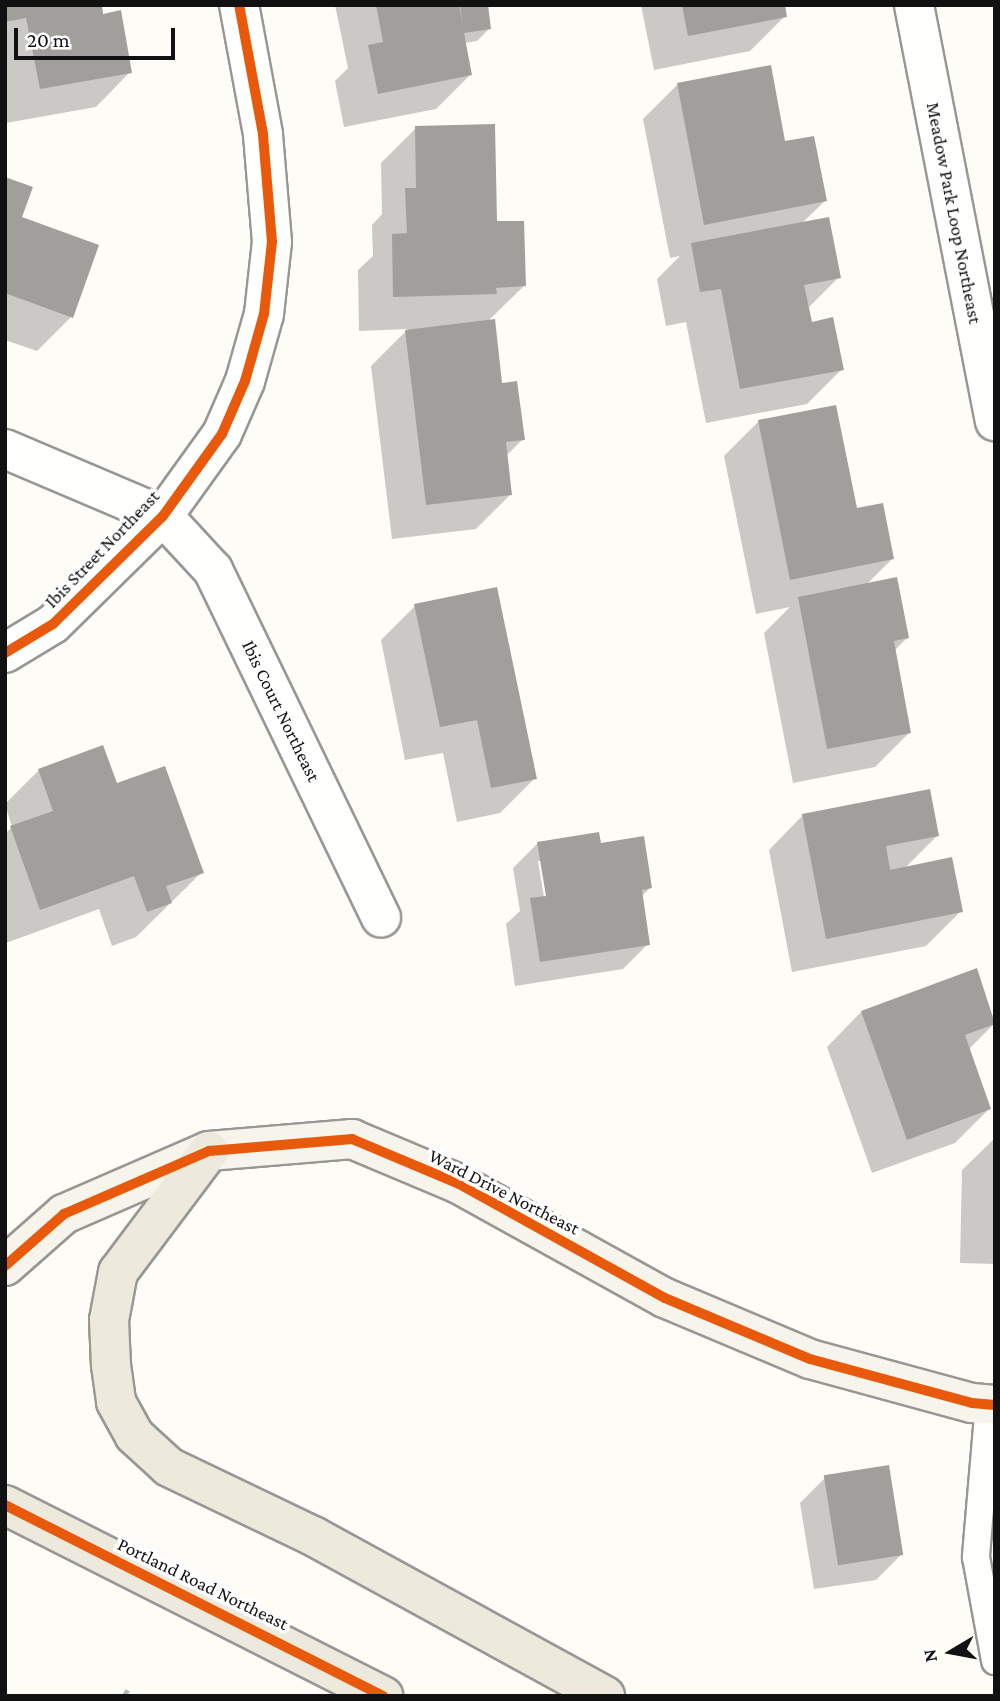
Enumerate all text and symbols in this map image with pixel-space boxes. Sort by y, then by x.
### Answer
scale bar [18,14,178,58]
text: 20 m [27,28,70,52]
street label: Meadow Park Loop Northeast [921,100,987,326]
street label: Ibis Street Northeast [40,485,164,613]
street label: Ibis Court Northeast [237,636,325,786]
street label: Ward Drive Northeast [425,1144,583,1240]
street label: Portland Road Northeast [114,1533,292,1635]
north arrow [916,1617,986,1687]
text: N [918,1648,941,1664]

